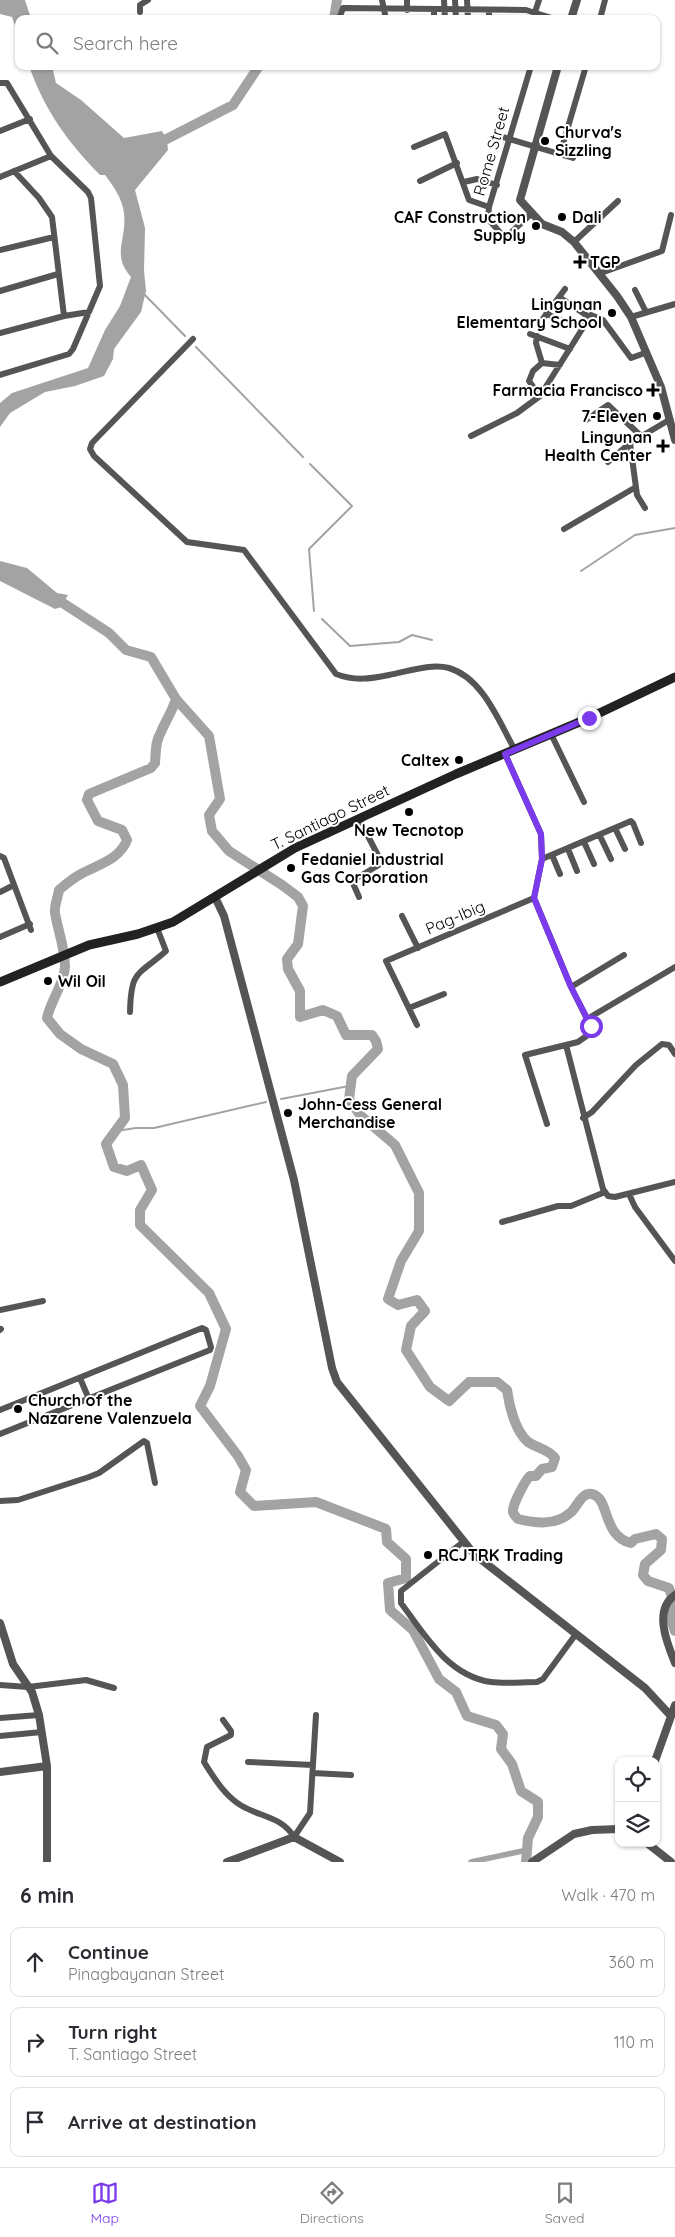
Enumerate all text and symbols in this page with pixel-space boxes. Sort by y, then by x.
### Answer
search box [15,15,660,70]
icon: search [33,29,61,57]
text: Search here [73,31,178,55]
street label: Rome Street [469,104,513,198]
place label: Churva's Sizzling [555,122,622,160]
marker: Churva's Sizzling [539,135,551,147]
place label: CAF Construction Supply [394,207,526,245]
place label: Dali [572,207,602,227]
marker: Dali [556,211,568,223]
marker: CAF Construction Supply [530,220,542,232]
place label: TGP [590,252,621,272]
marker: TGP [574,256,586,268]
place label: Lingunan Elementary School [457,294,602,332]
marker: Lingunan Elementary School [606,307,618,319]
place label: Farmacia Francisco [493,380,643,400]
marker: Farmacia Francisco [647,384,659,396]
place label: 7-Eleven [581,406,647,426]
marker: 7-Eleven [651,410,663,422]
place label: Lingunan Health Center [544,427,652,465]
marker: Lingunan Health Center [656,439,670,453]
route end [578,707,601,730]
place label: Caltex [401,750,449,770]
marker: Caltex [453,754,465,766]
street label: T. Santiago Street [268,780,392,854]
marker: New Tecnotop [403,806,415,818]
place label: New Tecnotop [354,820,464,840]
place label: Fedaniel Industrial Gas Corporation [301,849,444,887]
marker: Fedaniel Industrial Gas Corporation [285,862,297,874]
street label: Pag-Ibig [422,896,488,938]
place label: Wil Oil [58,971,106,991]
marker: Wil Oil [42,975,54,987]
route start [580,1015,603,1038]
place label: John-Cess General Merchandise [298,1094,442,1132]
marker: John-Cess General Merchandise [282,1107,294,1119]
place label: Church of the Nazarene Valenzuela [28,1390,192,1428]
marker: Church of the Nazarene Valenzuela [12,1403,24,1415]
place label: RCJTRK Trading [438,1545,563,1565]
marker: RCJTRK Trading [422,1549,434,1561]
map controls [615,1757,660,1847]
button: locate [615,1757,660,1802]
button: layers [615,1802,660,1847]
text: 6 min [20,1882,74,1908]
text: Walk · 470 m [561,1885,655,1905]
text: Continue [68,1940,149,1964]
icon: ahead [21,1948,49,1976]
text: 360 m [609,1952,654,1972]
text: Pinagbayanan Street [68,1964,224,1984]
text: Turn right [68,2020,157,2044]
icon: right [21,2028,49,2056]
text: 110 m [614,2032,654,2052]
text: T. Santiago Street [68,2044,197,2064]
icon: arrive [21,2108,49,2136]
text: Arrive at destination [68,2110,257,2134]
tab: Map [90,2179,119,2227]
tab: Directions [300,2179,364,2227]
tab: Saved [545,2179,585,2227]

